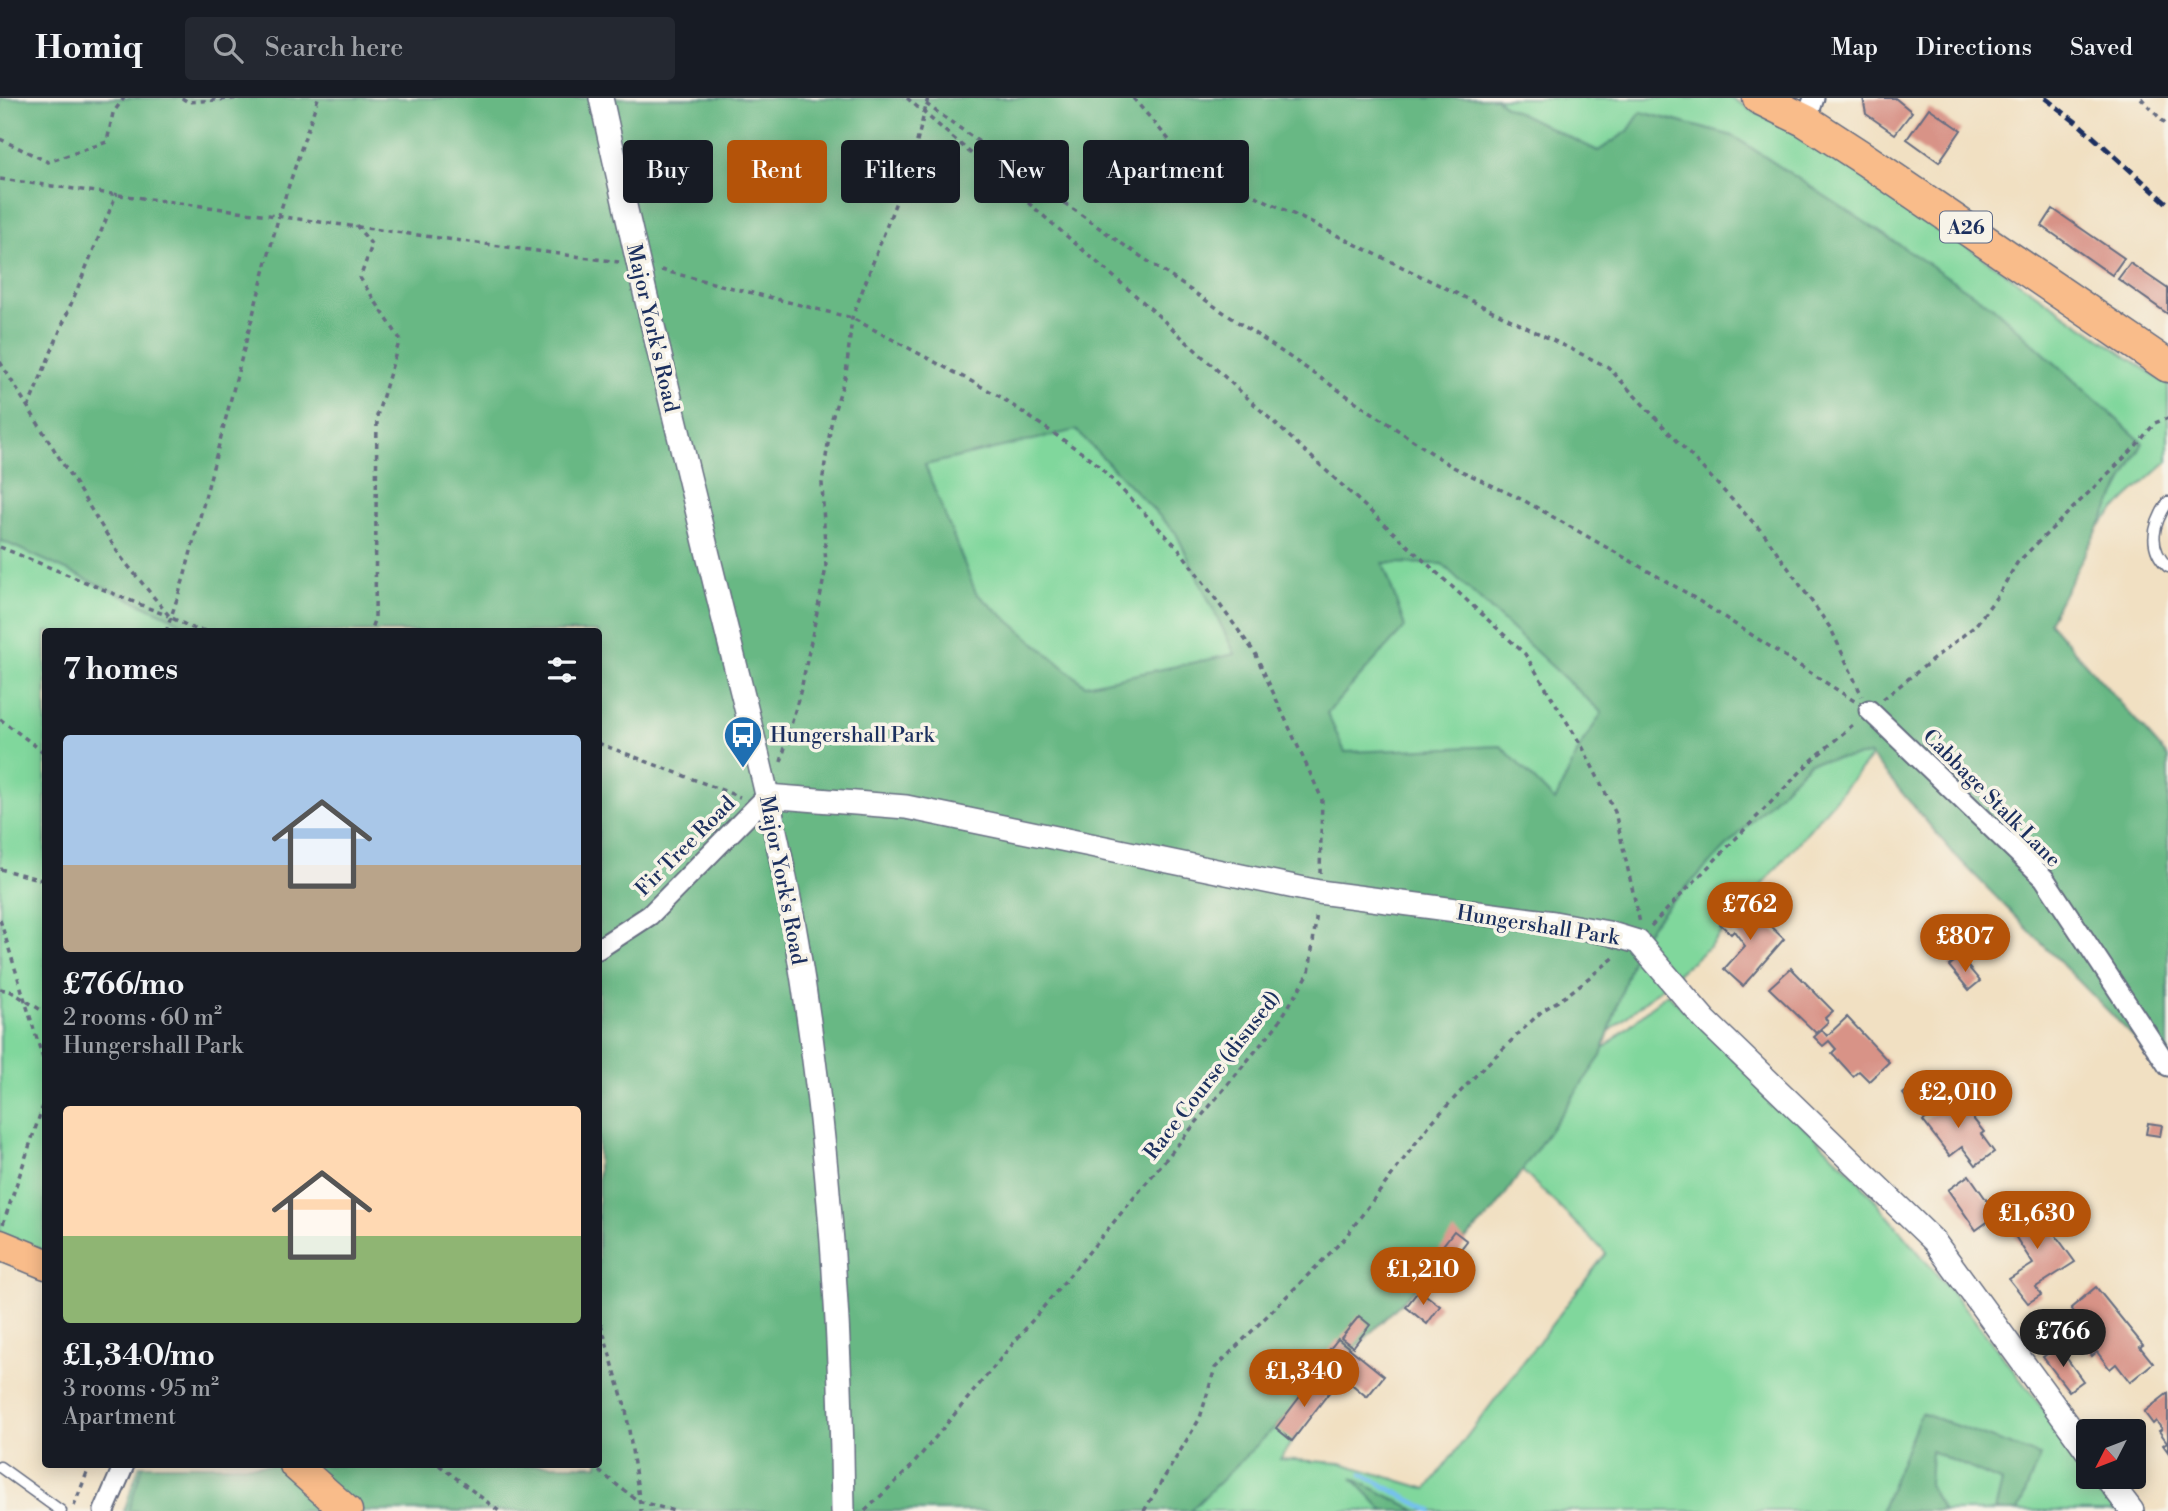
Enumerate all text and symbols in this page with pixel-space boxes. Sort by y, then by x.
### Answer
search box [185,17,675,80]
text: Homiq [35,28,143,69]
icon: search [209,29,247,67]
text: Search here [265,32,403,64]
text: Map [1831,33,1878,63]
text: Directions [1916,33,2032,63]
text: Saved [2070,33,2133,63]
chip: Buy [623,140,713,203]
chip: Rent [727,140,827,203]
chip: Filters [841,140,960,203]
chip: New [974,140,1069,203]
chip: Apartment [1083,140,1249,203]
road number: A26 [1940,211,1992,242]
street label: Major York's Road [620,242,684,415]
text: 7 homes [63,651,178,689]
icon: filters [543,651,581,689]
bus stop icon: Hungershall Park [722,714,764,769]
place label: Hungershall Park [770,723,935,749]
street label: Cabbage Stalk Lane [1917,724,2066,873]
icon: home [259,781,385,907]
street label: Fir Tree Road [630,791,741,902]
street label: Major York's Road [753,793,811,967]
pin: £762 [1709,882,1791,942]
text: £762 [1723,891,1777,919]
street label: Hungershall Park [1455,900,1622,952]
pin: £807 [1924,914,2006,974]
text: £807 [1936,923,1994,951]
text: £766/mo [63,966,185,1004]
street label: Race Course (disused) [1139,986,1287,1165]
text: 2 rooms · 60 m² [63,1004,222,1032]
text: Hungershall Park [63,1032,243,1060]
pin: £2,010 [1901,1070,2015,1130]
text: £2,010 [1919,1079,1997,1107]
icon: home [259,1152,385,1278]
pin: £1,630 [1980,1192,2094,1251]
text: £1,630 [1999,1200,2075,1228]
pin: £1,210 [1366,1248,1480,1307]
text: £1,210 [1387,1256,1459,1284]
pin: £766 [2022,1310,2104,1369]
text: £766 [2036,1318,2090,1346]
text: £1,340/mo [63,1337,215,1375]
pin: £1,340 [1247,1350,1361,1409]
text: £1,340 [1265,1358,1343,1386]
text: 3 rooms · 95 m² [63,1375,219,1403]
text: Apartment [63,1403,176,1431]
north arrow [2076,1419,2146,1489]
map controls [2076,1419,2146,1489]

